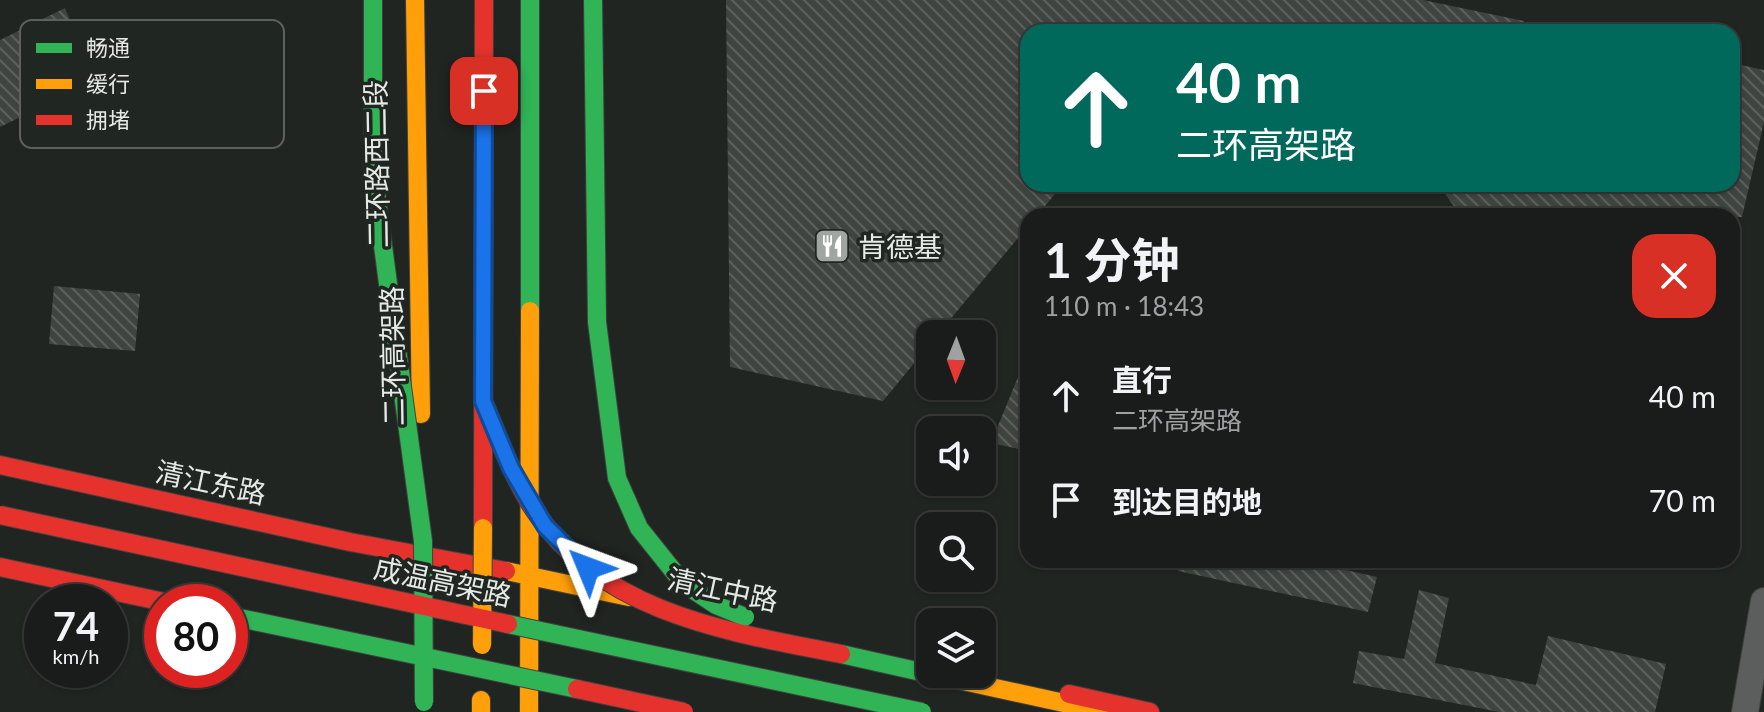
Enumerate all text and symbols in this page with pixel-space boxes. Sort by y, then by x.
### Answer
legend [20,20,284,148]
text: 畅通 [86,34,130,61]
text: 40 m [1176,48,1301,115]
icon: ahead [1044,56,1148,160]
pin [450,57,518,125]
icon: arrive [462,69,506,113]
text: 缓行 [86,70,130,97]
street label: 二环路西二段 [358,80,394,248]
text: 拥堵 [86,106,130,133]
text: 二环高架路 [1176,122,1356,166]
restaurant icon: 肯德基 [813,227,851,265]
place label: 肯德基 [858,229,942,263]
text: 1 分钟 [1044,231,1180,288]
button: close [1632,234,1716,318]
street label: 二环高架路 [374,286,410,426]
text: 110 m · 18:43 [1044,290,1204,322]
north arrow [916,320,996,400]
map controls [916,320,996,688]
text: 直行 [1112,361,1172,397]
icon: ahead [1044,374,1088,418]
text: 40 m [1649,378,1716,414]
text: 二环高架路 [1112,404,1242,436]
button: sound [916,416,996,496]
street label: 清江东路 [153,454,269,510]
icon: arrive [1044,478,1088,522]
text: 70 m [1649,482,1716,518]
text: 到达目的地 [1112,483,1262,519]
button: search [916,512,996,592]
position arrow [546,526,630,610]
street label: 成温高架路 [371,550,515,612]
street label: 清江中路 [665,561,781,617]
speed limit sign: 80 [144,584,248,688]
text: 74 [53,602,99,650]
button: layers [916,608,996,688]
text: km/h [53,644,99,668]

